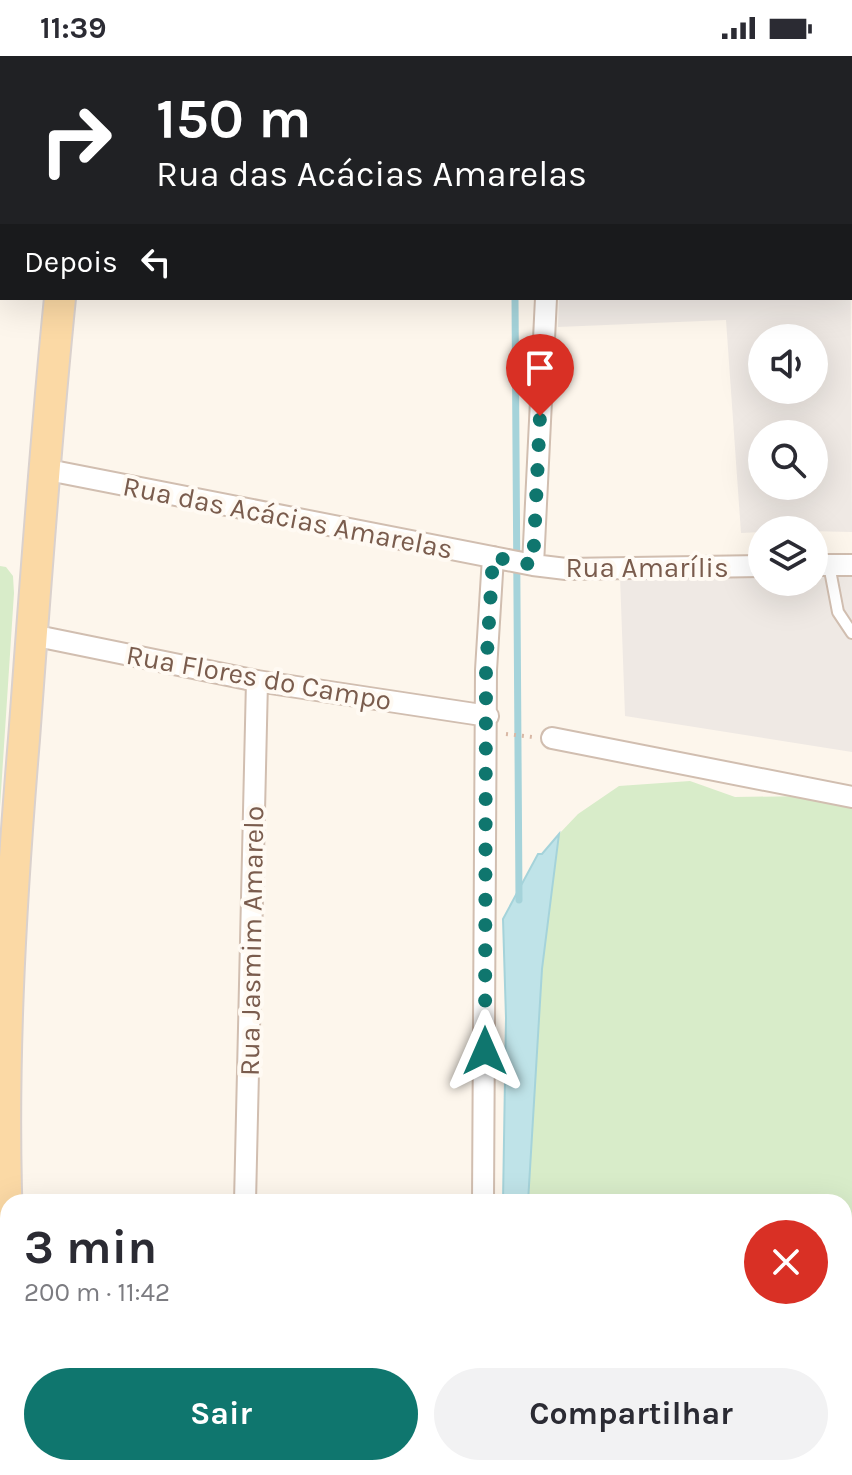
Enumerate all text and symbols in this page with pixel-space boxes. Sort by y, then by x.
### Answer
text: 11:39 [40,10,106,46]
text: 150 m [156,86,311,151]
icon: right [24,88,128,192]
text: Rua das Acácias Amarelas [156,153,587,195]
icon: left [134,240,178,284]
text: Depois [24,244,118,280]
map controls [748,324,828,596]
button: sound [748,324,828,404]
pin [506,334,574,416]
icon: arrive [518,346,562,390]
button: search [748,420,828,500]
street label: Rua das Acácias Amarelas [120,469,456,566]
button: layers [748,516,828,596]
street label: Rua Amarílis [565,551,729,584]
street label: Rua Flores do Campo [124,638,394,717]
street label: Rua Jasmim Amarelo [233,806,270,1076]
position arrow [443,1009,527,1093]
text: 3 min [24,1219,157,1275]
button: close [744,1220,828,1304]
text: 200 m · 11:42 [24,1277,170,1308]
button: Sair [24,1368,418,1460]
button: Compartilhar [434,1368,828,1460]

